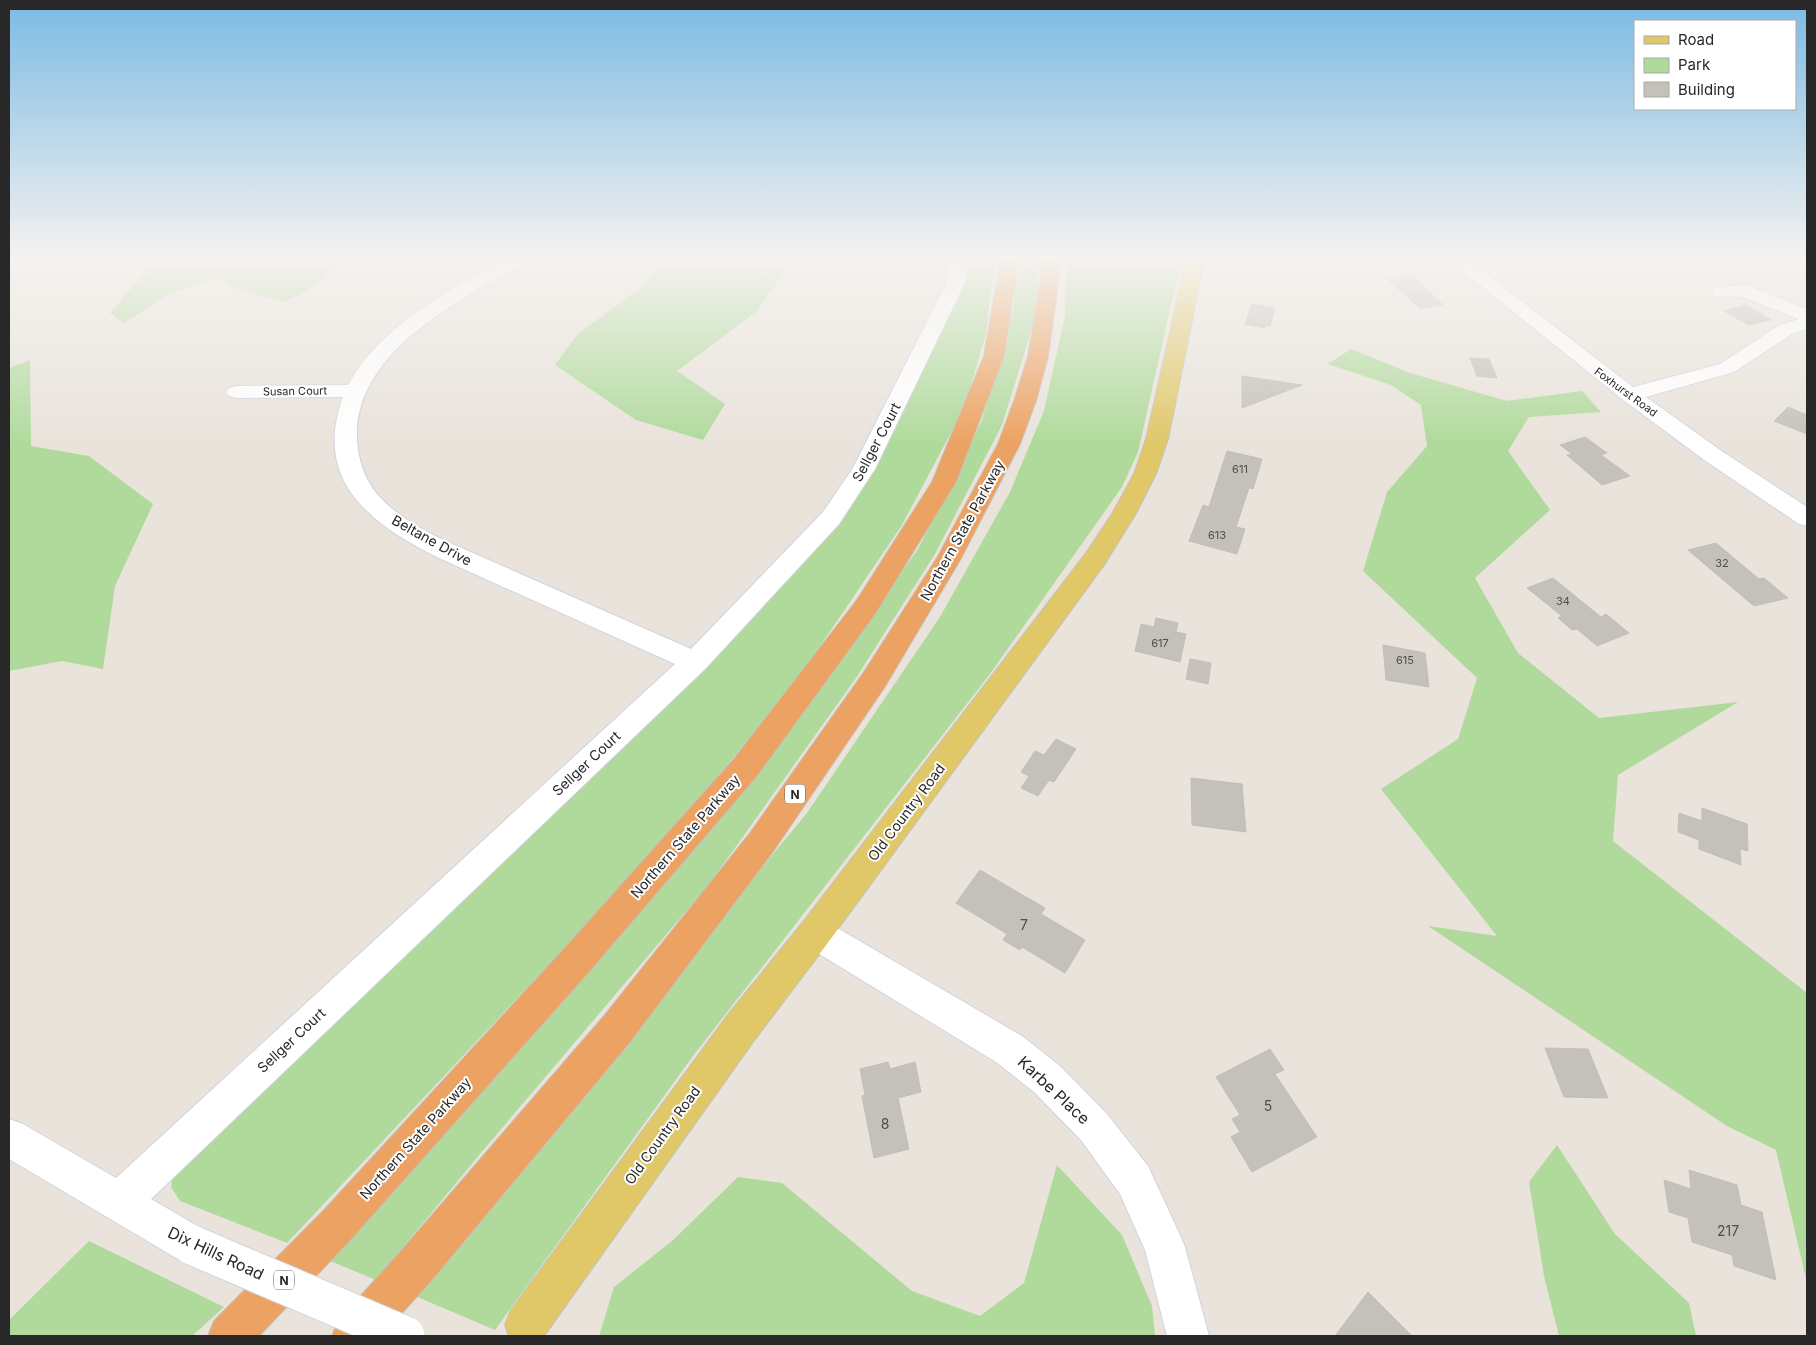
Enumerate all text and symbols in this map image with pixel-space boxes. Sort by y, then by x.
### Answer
legend [1634,20,1796,110]
text: Road [1678,30,1714,49]
text: Park [1678,55,1711,74]
text: Building [1678,80,1735,99]
street label: Foxhurst Road [1592,364,1660,420]
street label: Susan Court [263,383,328,399]
street label: Sellger Court [848,399,904,484]
street label: Northern State Parkway [916,457,1008,603]
house number: 611 [1232,462,1248,476]
street label: Beltane Drive [389,511,475,569]
house number: 613 [1208,528,1226,542]
house number: 32 [1715,556,1729,570]
house number: 34 [1556,594,1570,608]
house number: 617 [1151,636,1169,650]
house number: 615 [1396,653,1414,667]
street label: Sellger Court [548,727,624,799]
street label: Old Country Road [864,760,948,864]
street label: Northern State Parkway [627,771,743,901]
road number: N [785,784,805,804]
house number: 7 [1020,916,1028,933]
street label: Sellger Court [253,1004,329,1076]
street label: Karbe Place [1014,1052,1094,1128]
street label: Northern State Parkway [356,1073,474,1202]
street label: Old Country Road [621,1083,703,1187]
house number: 5 [1264,1097,1272,1114]
house number: 8 [881,1115,889,1132]
street label: Dix Hills Road [165,1222,267,1284]
house number: 217 [1717,1222,1739,1239]
road number: N [274,1270,294,1290]

